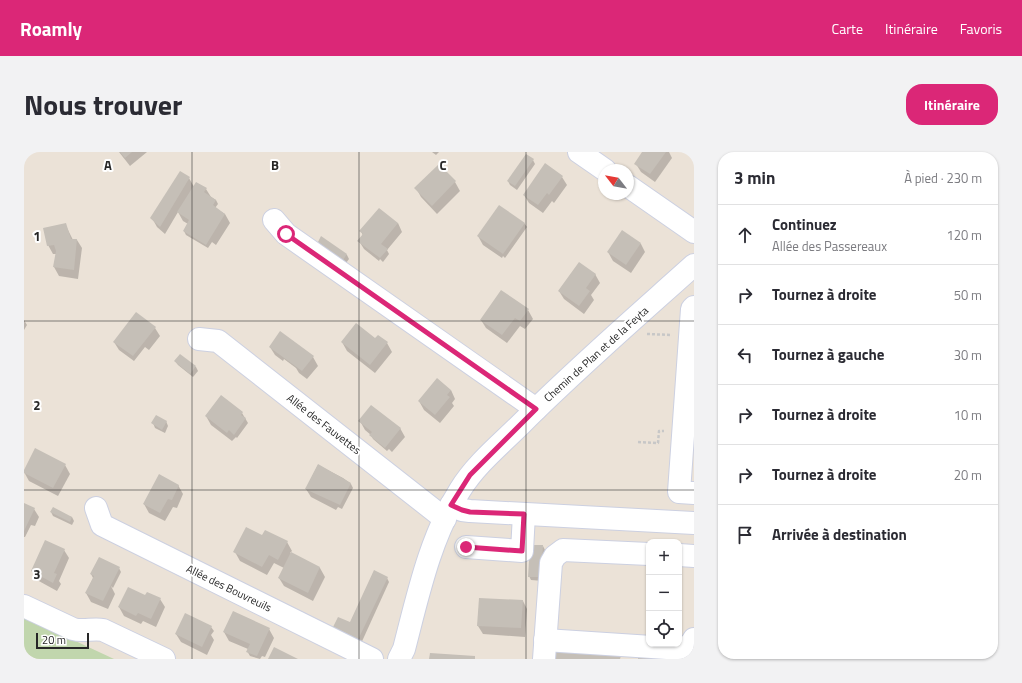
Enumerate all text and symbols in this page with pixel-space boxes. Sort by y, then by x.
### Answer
text: Roamly [20,14,82,43]
text: Carte [832,18,863,39]
text: Itinéraire [885,18,938,39]
text: Favoris [960,18,1002,39]
text: Nous trouver [24,83,182,126]
button: Itinéraire [906,84,998,125]
text: A [104,155,112,175]
text: B [271,155,279,175]
text: C [439,155,447,175]
north arrow [598,164,634,200]
text: 3 min [734,165,775,191]
text: À pied · 230 m [904,168,982,188]
text: Continuez [772,213,837,236]
icon: ahead [734,224,756,246]
route start [277,225,295,243]
text: 120 m [946,225,982,245]
text: 1 [33,226,41,246]
text: Allée des Passereaux [772,236,887,256]
text: Tournez à droite [772,283,877,306]
icon: right [734,284,756,306]
text: 50 m [954,285,982,305]
street label: Chemin de Plan et de la Feyta [540,302,652,405]
text: Tournez à gauche [772,343,884,366]
icon: left [734,344,756,366]
text: 30 m [954,345,982,365]
street label: Allée des Fauvettes [284,390,364,458]
text: 2 [33,395,41,415]
text: Tournez à droite [772,403,877,426]
icon: right [734,404,756,426]
text: 10 m [954,405,982,425]
text: Tournez à droite [772,463,877,486]
icon: right [734,464,756,486]
text: 20 m [954,465,982,485]
text: Arrivée à destination [772,523,907,546]
icon: arrive [734,524,756,546]
route end [457,538,475,556]
map controls [646,539,682,647]
button: + [646,539,682,575]
street label: Allée des Bouvreuils [184,560,274,616]
text: 3 [33,564,41,584]
button: − [646,575,682,611]
button: locate [646,611,682,647]
scale bar [36,631,89,650]
text: 20 m [42,632,66,648]

